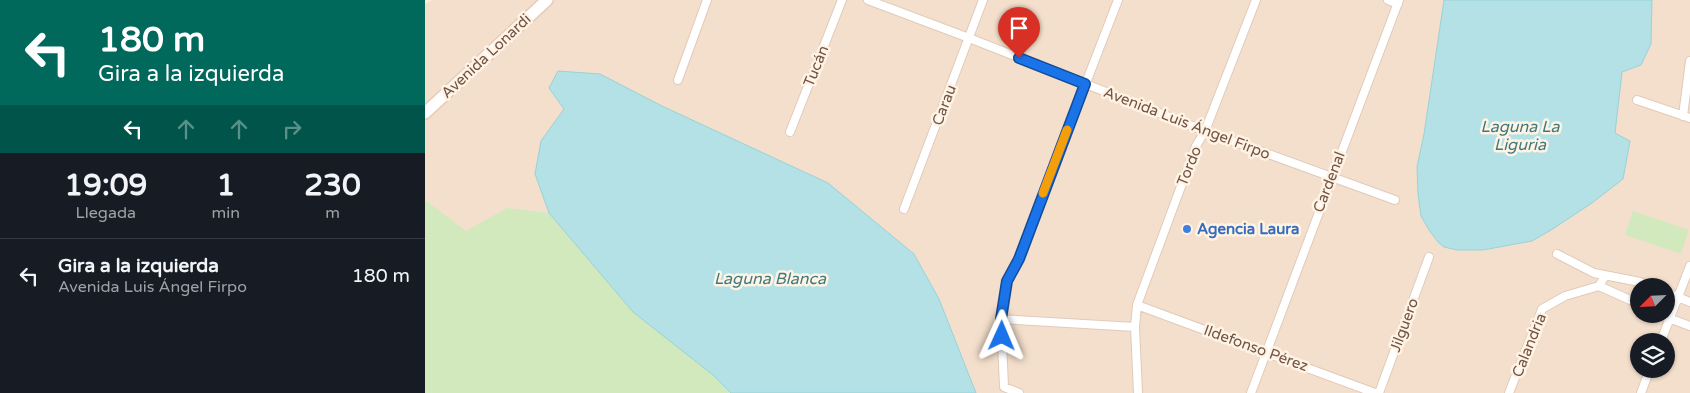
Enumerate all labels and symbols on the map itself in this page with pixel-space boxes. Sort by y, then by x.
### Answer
pin [998,7,1040,58]
street label: Avenida Lonardi [438,10,534,102]
street label: Tucán [800,43,832,89]
street label: Carau [928,82,960,128]
street label: Avenida Luis Ángel Firpo [1101,83,1273,163]
water label: Laguna La Liguria [1480,117,1561,155]
street label: Tordo [1173,143,1205,189]
street label: Cardenal [1309,149,1349,215]
place label: Agencia Laura [1197,220,1299,239]
marker: Agencia Laura [1181,223,1193,235]
water label: Laguna Blanca [714,269,827,289]
north arrow [1630,278,1675,322]
street label: Jilguero [1386,296,1422,354]
position arrow [975,309,1027,361]
street label: Calandria [1508,310,1550,380]
street label: Ildefonso Pérez [1202,321,1310,375]

